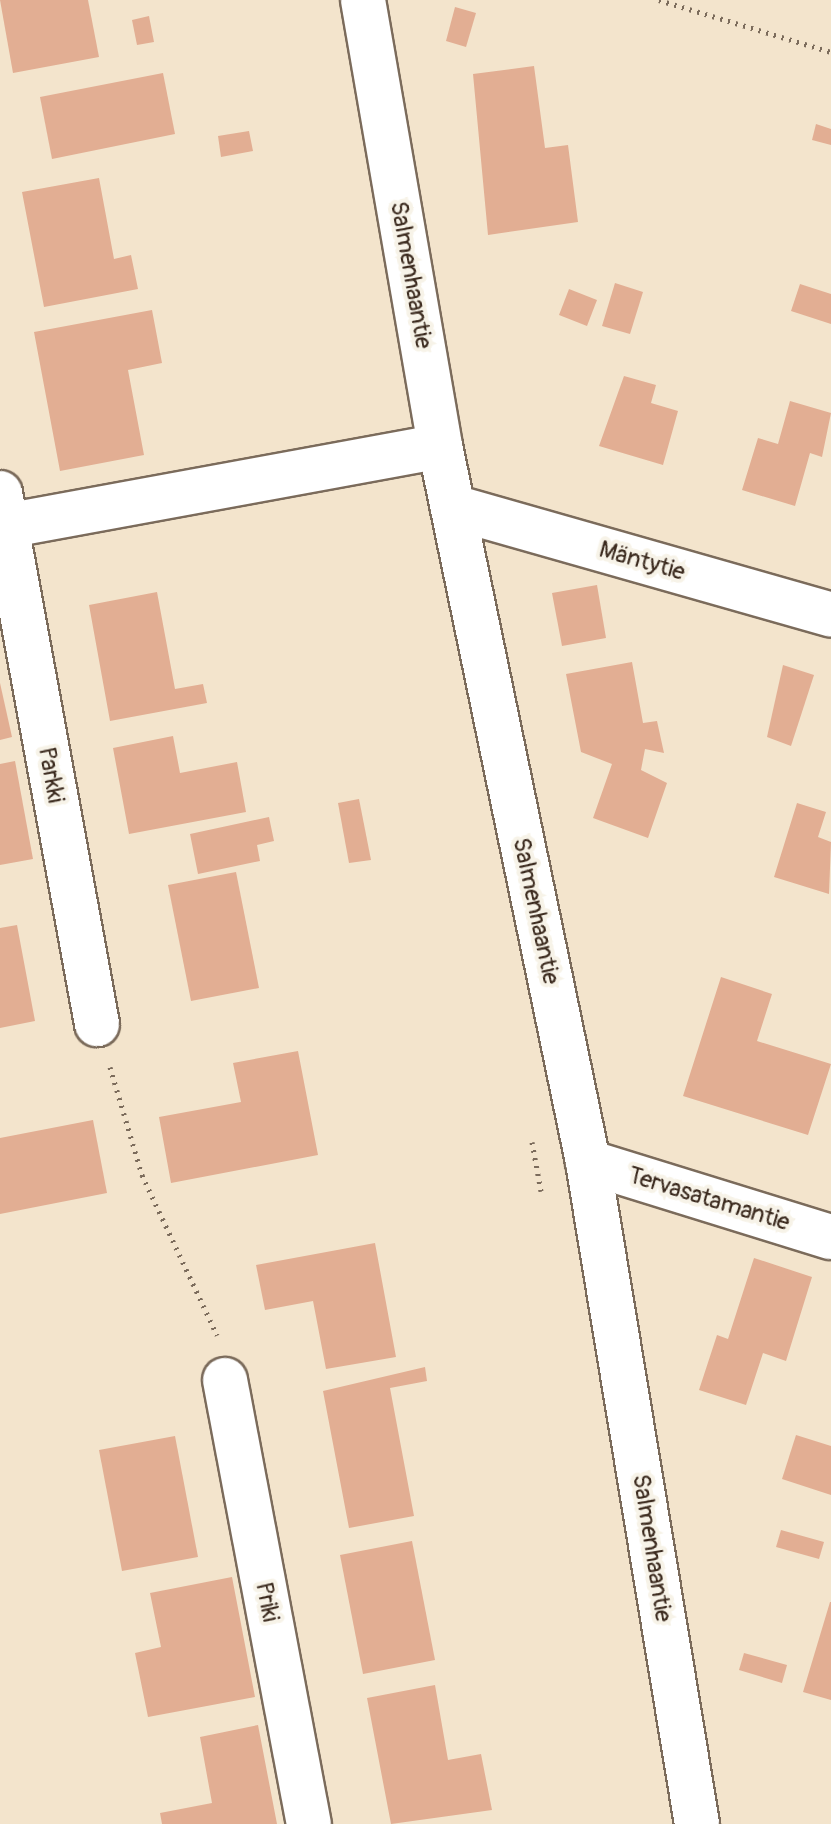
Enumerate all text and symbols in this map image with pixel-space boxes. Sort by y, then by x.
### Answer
street label: Salmenhaantie [384,199,438,351]
street label: Mäntytie [596,535,688,587]
street label: Parkki [32,745,70,805]
street label: Salmenhaantie [506,835,566,987]
street label: Tervasatamantie [625,1161,793,1237]
street label: Salmenhaantie [626,1472,678,1624]
street label: Priki [249,1580,285,1624]

